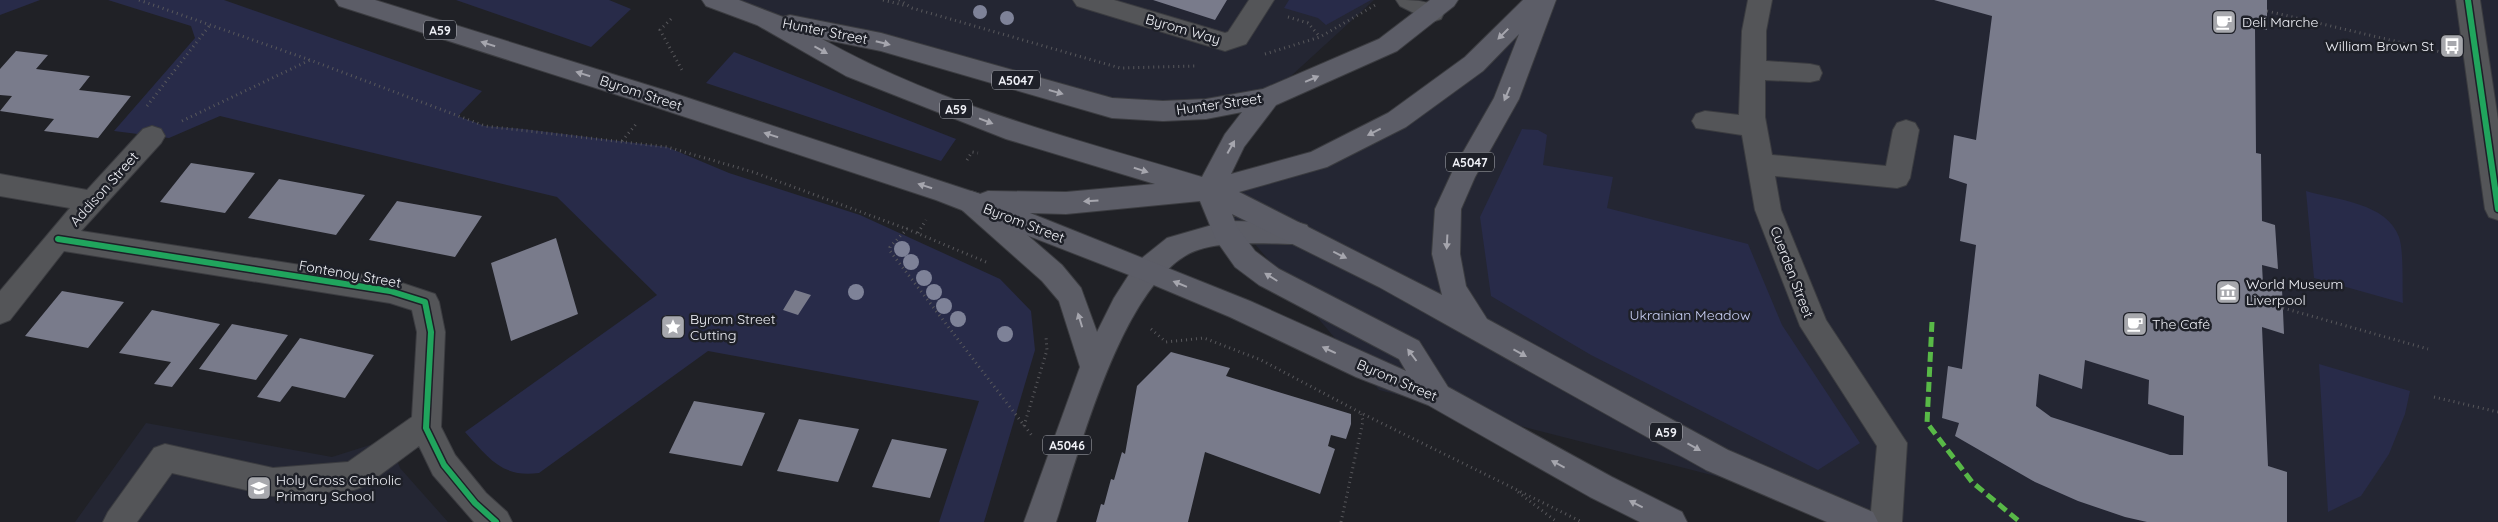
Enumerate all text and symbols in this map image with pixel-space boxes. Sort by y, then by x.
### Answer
cafe icon: Deli Marche [2211,9,2237,35]
street label: Byrom Way [1143,10,1223,48]
place label: Deli Marche [2242,13,2318,31]
street label: Hunter Street [781,14,869,48]
road number: A59 [424,20,456,40]
one-way arrow [1498,28,1510,40]
bus stop icon: William Brown St [2439,33,2465,59]
place label: William Brown St [2325,37,2434,55]
one-way arrow [875,39,890,47]
one-way arrow [480,40,495,48]
one-way arrow [814,46,828,54]
one-way arrow [575,70,590,77]
road number: A5047 [992,70,1040,90]
street label: Byrom Street [598,71,685,115]
one-way arrow [1305,74,1319,82]
one-way arrow [1503,87,1511,102]
one-way arrow [1049,88,1064,96]
street label: Hunter Street [1175,89,1263,119]
road number: A59 [940,100,972,118]
one-way arrow [979,117,993,125]
one-way arrow [1367,128,1381,136]
one-way arrow [763,131,778,138]
one-way arrow [1227,140,1235,154]
street label: Addison Street [66,148,142,230]
road number: A5047 [1446,152,1494,172]
one-way arrow [1133,167,1148,175]
one-way arrow [917,182,932,190]
one-way arrow [1082,197,1098,205]
street label: Byrom Street [981,199,1067,247]
street label: Cuerden Street [1766,224,1818,321]
one-way arrow [1442,235,1450,251]
one-way arrow [1333,251,1348,259]
street label: Fontenoy Street [298,256,403,292]
one-way arrow [1264,272,1277,282]
place label: World Museum Liverpool [2246,275,2343,309]
museum icon: World Museum Liverpool [2215,279,2241,305]
one-way arrow [1173,280,1188,287]
park label: Ukrainian Meadow [1629,306,1751,324]
place label: Byrom Street Cutting [690,310,776,344]
cafe icon: The Café [2122,311,2148,337]
one-way arrow [1076,313,1084,328]
place icon: Byrom Street Cutting [660,314,686,340]
place label: The Café [2152,315,2210,333]
one-way arrow [1322,346,1336,354]
one-way arrow [1514,348,1527,357]
one-way arrow [1407,349,1417,362]
street label: Byrom Street [1354,355,1440,405]
road number: A59 [1650,422,1682,442]
road number: A5046 [1043,436,1091,454]
one-way arrow [1686,443,1701,451]
one-way arrow [1551,460,1565,468]
place label: Holy Cross Catholic Primary School [276,471,401,505]
school or university icon: Holy Cross Catholic Primary School [246,475,272,501]
one-way arrow [1628,500,1643,509]

